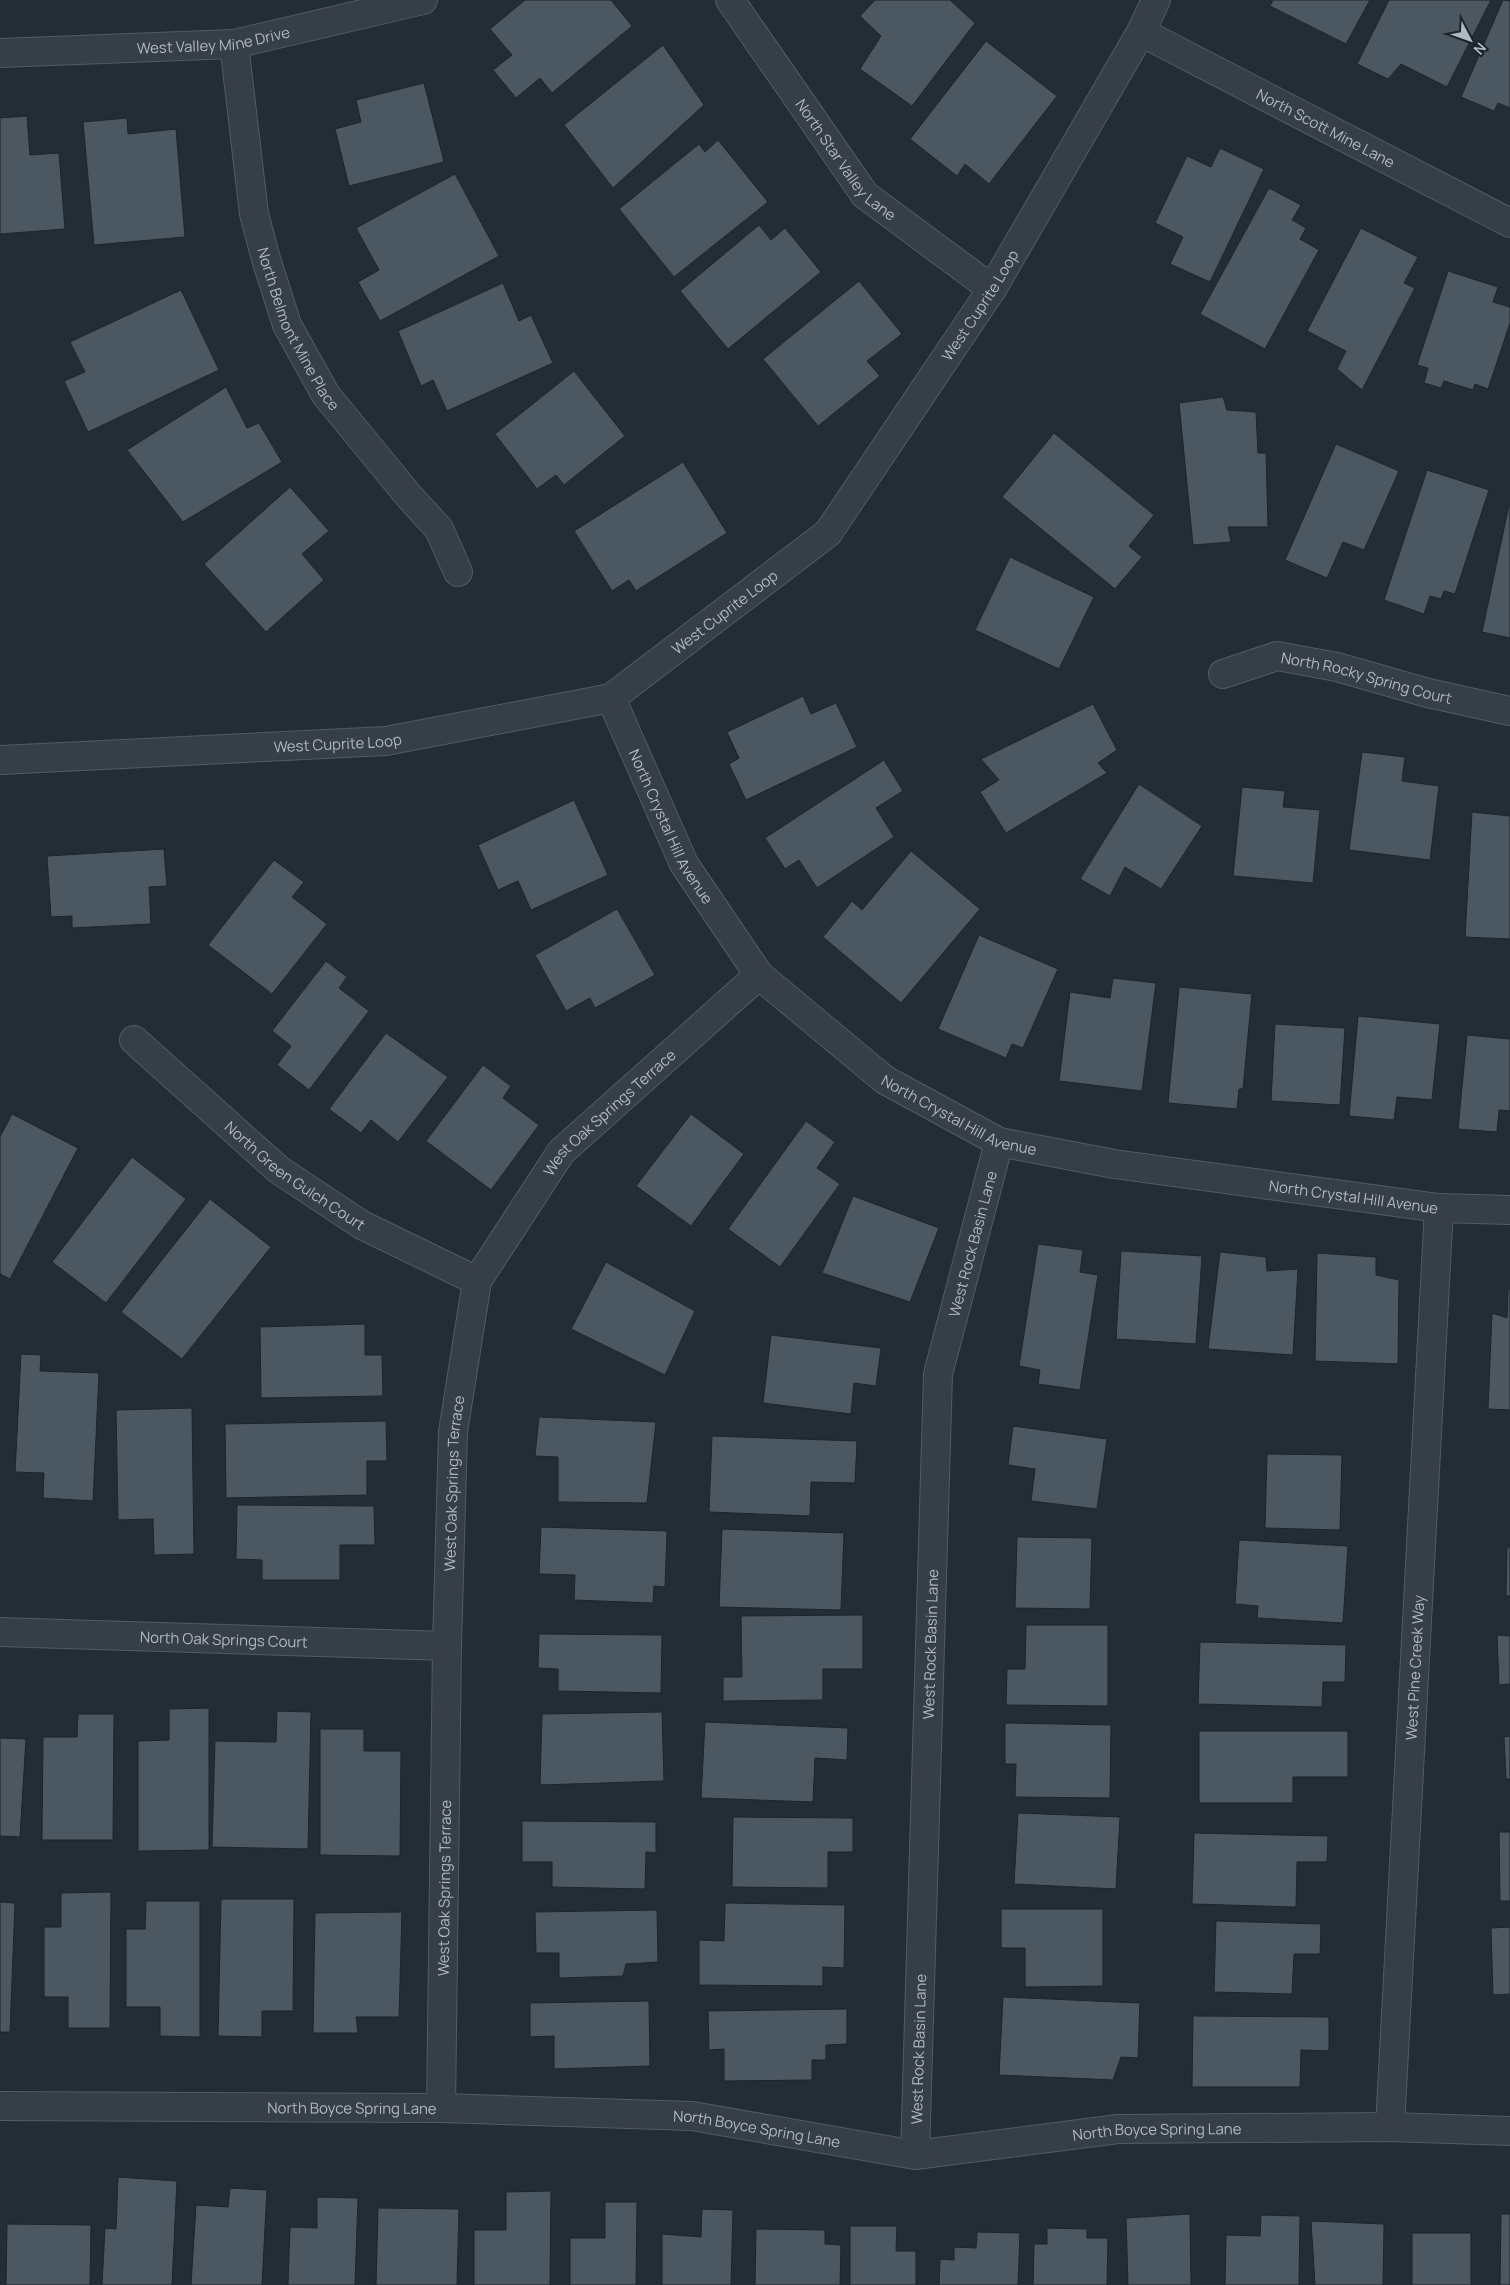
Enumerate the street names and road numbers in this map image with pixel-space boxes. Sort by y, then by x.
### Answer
street label: West Valley Mine Drive [136,21,292,58]
street label: North Scott Mine Lane [1253,83,1399,172]
street label: North Star Valley Lane [791,95,901,225]
street label: North Belmont Mine Place [253,245,345,415]
street label: West Cuprite Loop [936,246,1023,365]
street label: West Cuprite Loop [667,565,782,659]
street label: North Rocky Spring Court [1279,646,1454,708]
street label: West Cuprite Loop [273,728,403,757]
street label: North Crystal Hill Avenue [624,746,719,908]
street label: West Oak Springs Terrace [538,1044,680,1180]
street label: North Crystal Hill Avenue [878,1070,1039,1160]
street label: North Green Gulch Court [220,1116,370,1235]
street label: West Rock Basin Lane [943,1168,1002,1319]
street label: North Crystal Hill Avenue [1268,1175,1440,1218]
street label: West Oak Springs Terrace [439,1393,469,1572]
street label: West Rock Basin Lane [917,1568,943,1720]
street label: West Pine Creek Way [1400,1595,1429,1741]
street label: North Oak Springs Court [140,1626,308,1652]
street label: West Oak Springs Terrace [432,1799,456,1976]
street label: West Rock Basin Lane [905,1973,931,2125]
street label: North Boyce Spring Lane [267,2097,437,2118]
street label: North Boyce Spring Lane [673,2105,842,2152]
street label: North Boyce Spring Lane [1071,2118,1242,2145]

